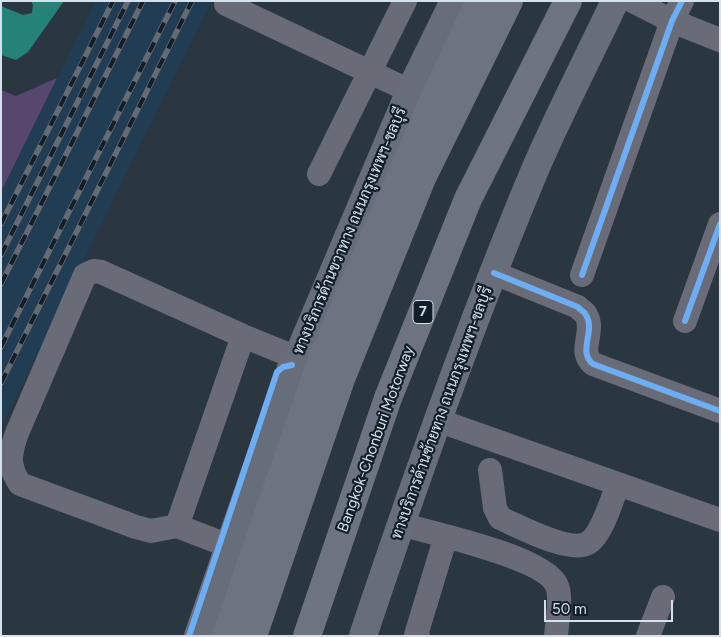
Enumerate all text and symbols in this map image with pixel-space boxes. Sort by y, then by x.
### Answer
street label: ทางบริการด้านขวาทาง ถนนกรุงเทพฯ-ชลบุรี [290,105,410,357]
street label: ทางบริการด้านซ้ายทาง ถนนกรุงเทพฯ-ชลบุรี [388,284,496,542]
road number: 7 [413,300,433,324]
street label: Bangkok-Chonburi Motorway [334,343,418,535]
scale bar [546,590,675,622]
text: 50 m [552,600,587,618]

